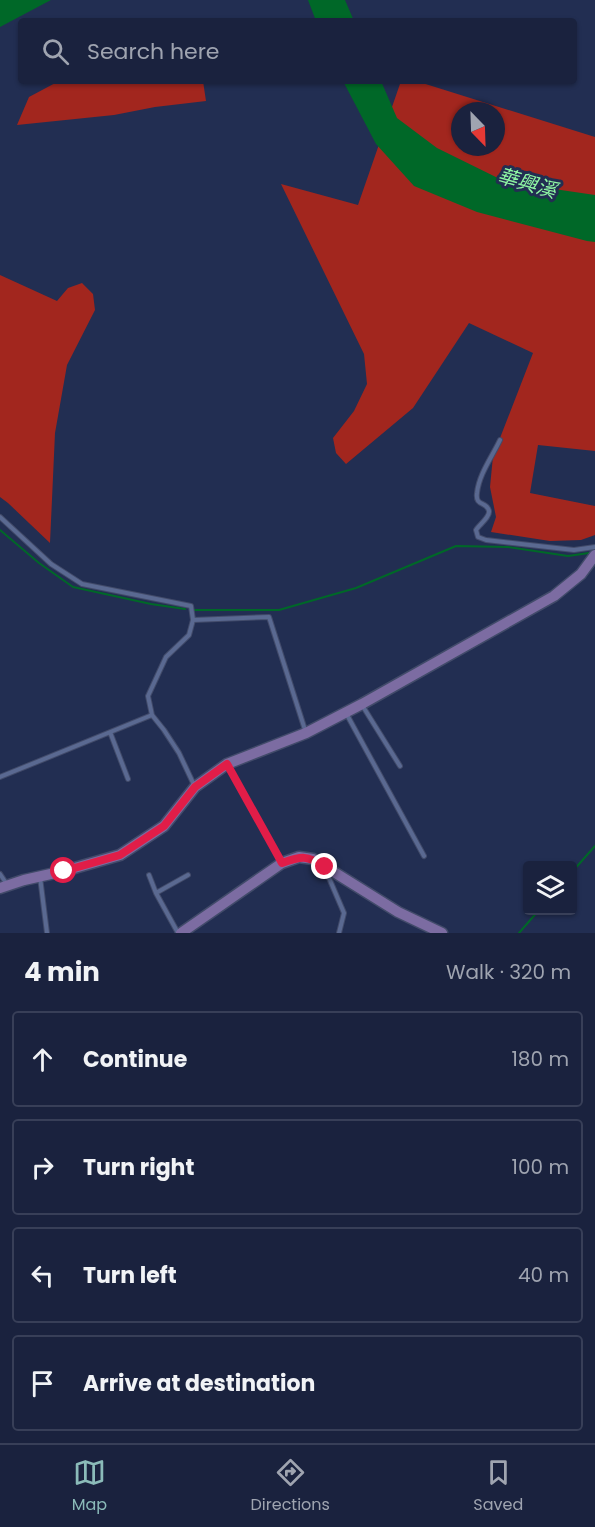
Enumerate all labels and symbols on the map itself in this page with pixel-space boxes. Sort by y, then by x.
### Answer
north arrow [451,102,505,156]
water label: 華興溪 [494,161,563,206]
route end [311,853,337,879]
route start [50,857,76,883]

